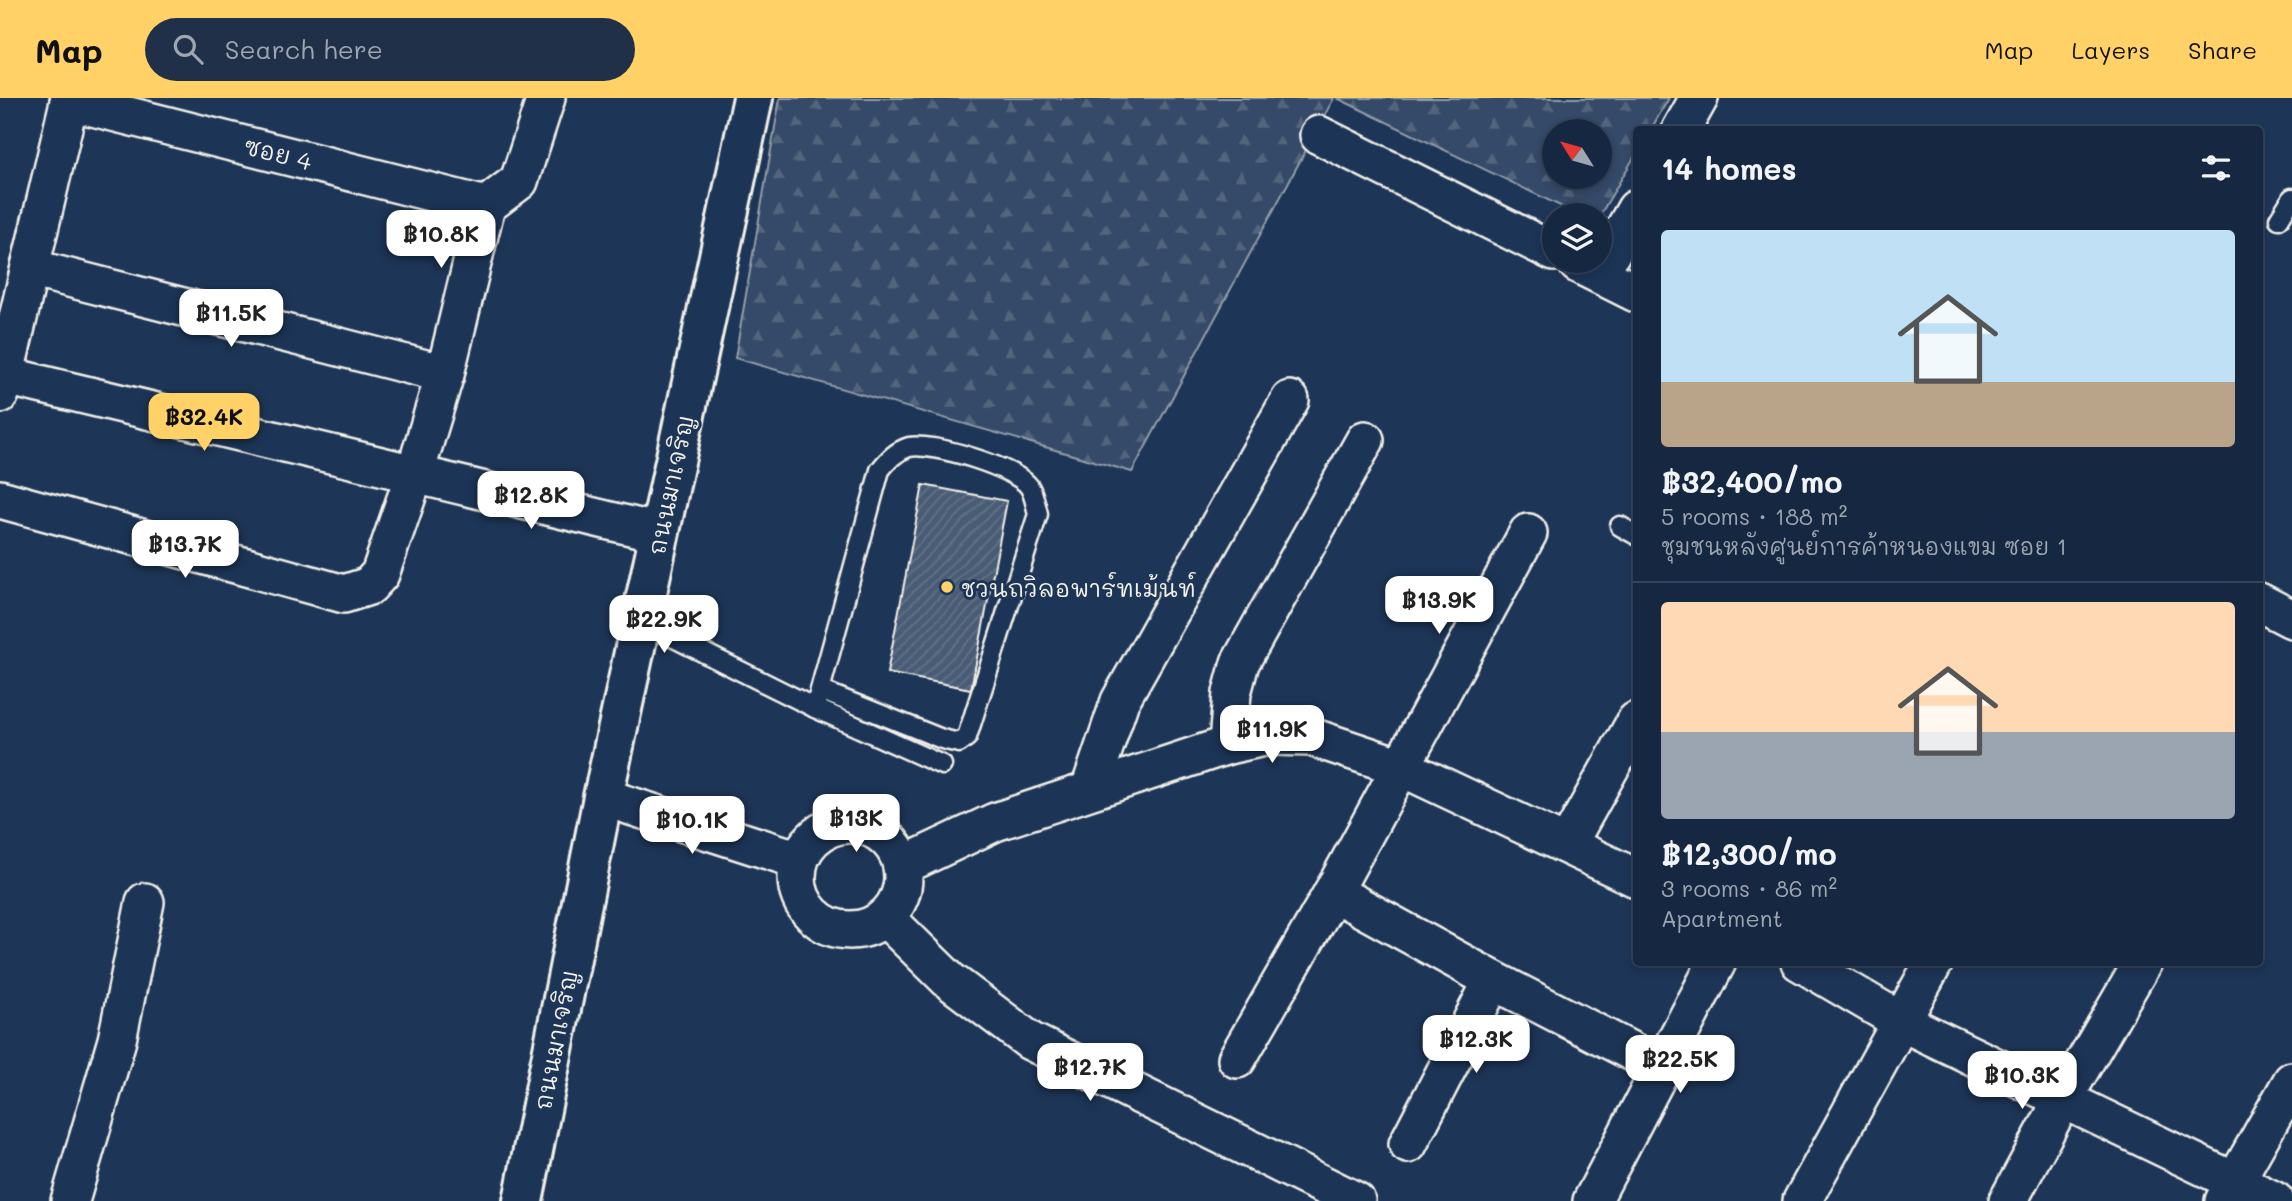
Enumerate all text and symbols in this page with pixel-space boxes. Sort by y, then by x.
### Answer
search box [145,18,635,81]
text: Map [35,28,103,71]
icon: search [169,30,207,68]
text: Search here [225,32,383,66]
text: Map [1985,34,2033,65]
text: Layers [2071,34,2150,65]
text: Share [2188,34,2257,65]
north arrow [1542,119,1612,189]
map controls [1542,119,1612,273]
street label: ซอย 4 [241,130,315,176]
text: 14 homes [1661,148,1797,188]
icon: filters [2197,149,2235,187]
button: layers [1542,203,1612,273]
pin: ฿10.8K [384,211,498,270]
text: ฿10.8K [403,218,479,248]
icon: home [1885,276,2011,402]
pin: ฿11.5K [174,289,288,349]
text: ฿11.5K [195,297,267,327]
pin: ฿32.4K [147,394,261,453]
text: ฿32.4K [165,401,243,431]
street label: ถนนมาเจริญ [640,412,700,558]
text: ฿32,400/mo [1661,461,1842,501]
pin: ฿12.8K [474,472,588,531]
text: ฿12.8K [493,479,569,509]
text: 5 rooms · 188 m² [1661,501,1847,531]
pin: ฿13.7K [128,520,242,580]
text: ฿13.7K [148,528,222,558]
text: ชุมชนหลังศูนย์การค้าหนองแขม ซอย 1 [1661,531,2067,561]
place label: ชวนถวิลอพาร์ทเม้นท์ [961,571,1196,603]
pin: ฿13.9K [1382,576,1496,636]
marker: ชวนถวิลอพาร์ทเม้นท์ [939,579,955,595]
text: ฿13.9K [1401,584,1477,614]
pin: ฿22.9K [607,596,721,655]
text: ฿22.9K [625,603,703,633]
icon: home [1885,648,2011,774]
pin: ฿11.9K [1215,706,1329,765]
text: ฿11.9K [1236,713,1308,743]
pin: ฿13K [815,794,897,854]
pin: ฿10.1K [635,796,749,856]
text: ฿13K [829,802,883,832]
text: ฿10.1K [656,804,728,834]
text: ฿12,300/mo [1661,833,1837,873]
text: 3 rooms · 86 m² [1661,873,1837,903]
text: Apartment [1661,903,1783,933]
street label: ถนนมาเจริญ [526,967,584,1113]
pin: ฿12.3K [1419,1016,1533,1075]
text: ฿12.3K [1439,1023,1513,1053]
pin: ฿22.5K [1623,1035,1737,1095]
text: ฿22.5K [1642,1043,1718,1073]
pin: ฿12.7K [1033,1044,1147,1103]
text: ฿12.7K [1053,1051,1127,1081]
pin: ฿10.3K [1965,1052,2079,1111]
text: ฿10.3K [1984,1059,2060,1089]

